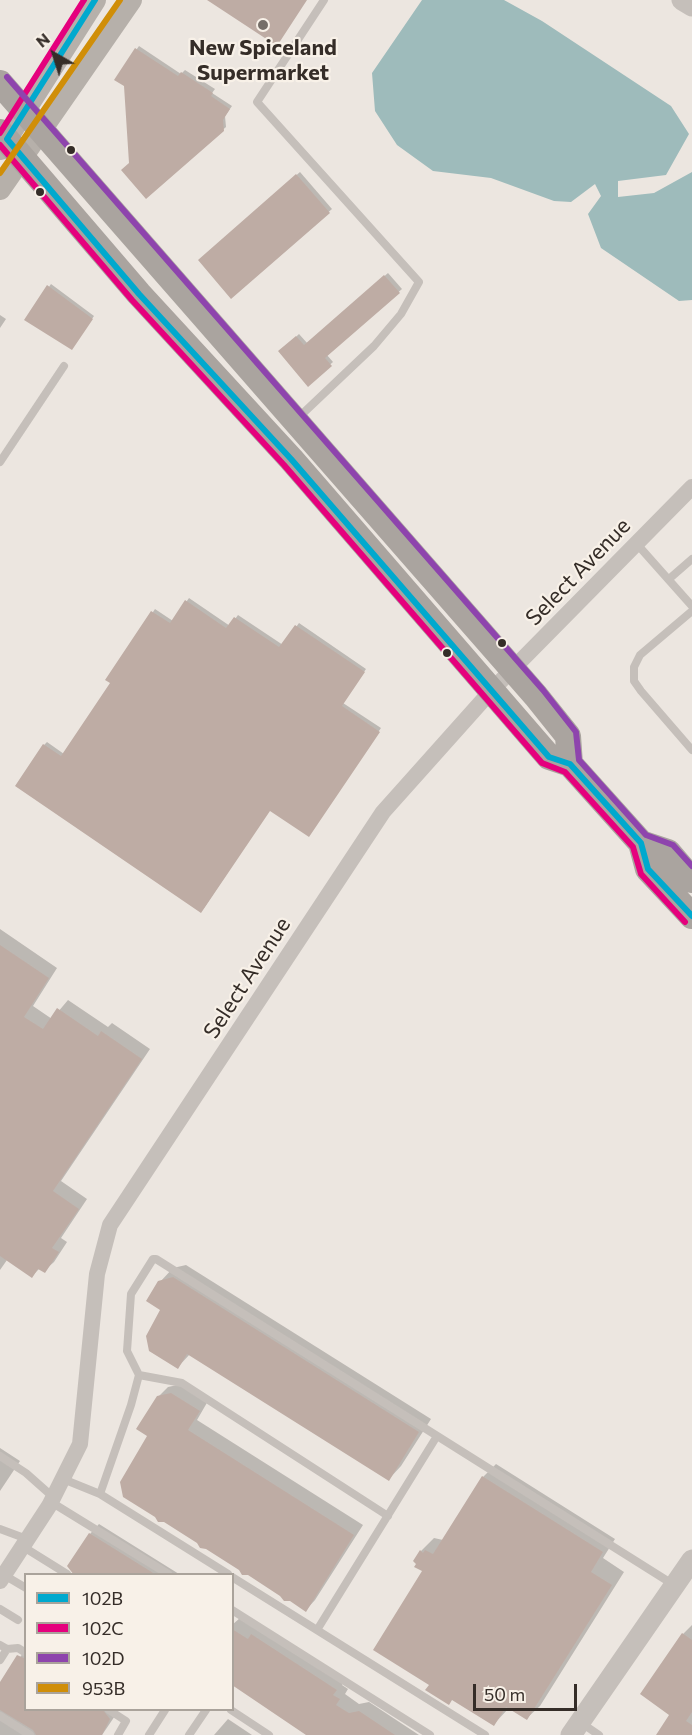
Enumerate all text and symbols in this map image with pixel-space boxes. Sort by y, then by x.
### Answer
marker: New Spiceland Supermarket [256,18,270,32]
north arrow [24,24,84,84]
text: N [32,28,53,51]
place label: New Spiceland Supermarket [189,35,337,86]
unlabelled marker [65,144,77,156]
unlabelled marker [34,186,46,198]
street label: Select Avenue [520,513,636,631]
unlabelled marker [496,637,508,649]
unlabelled marker [441,647,453,659]
street label: Select Avenue [198,912,296,1044]
legend [24,1573,234,1711]
text: 102B [82,1587,123,1609]
text: 102C [82,1617,124,1639]
text: 102D [82,1647,125,1669]
scale bar [476,1672,580,1710]
text: 953B [82,1677,125,1699]
text: 50 m [484,1683,525,1705]

